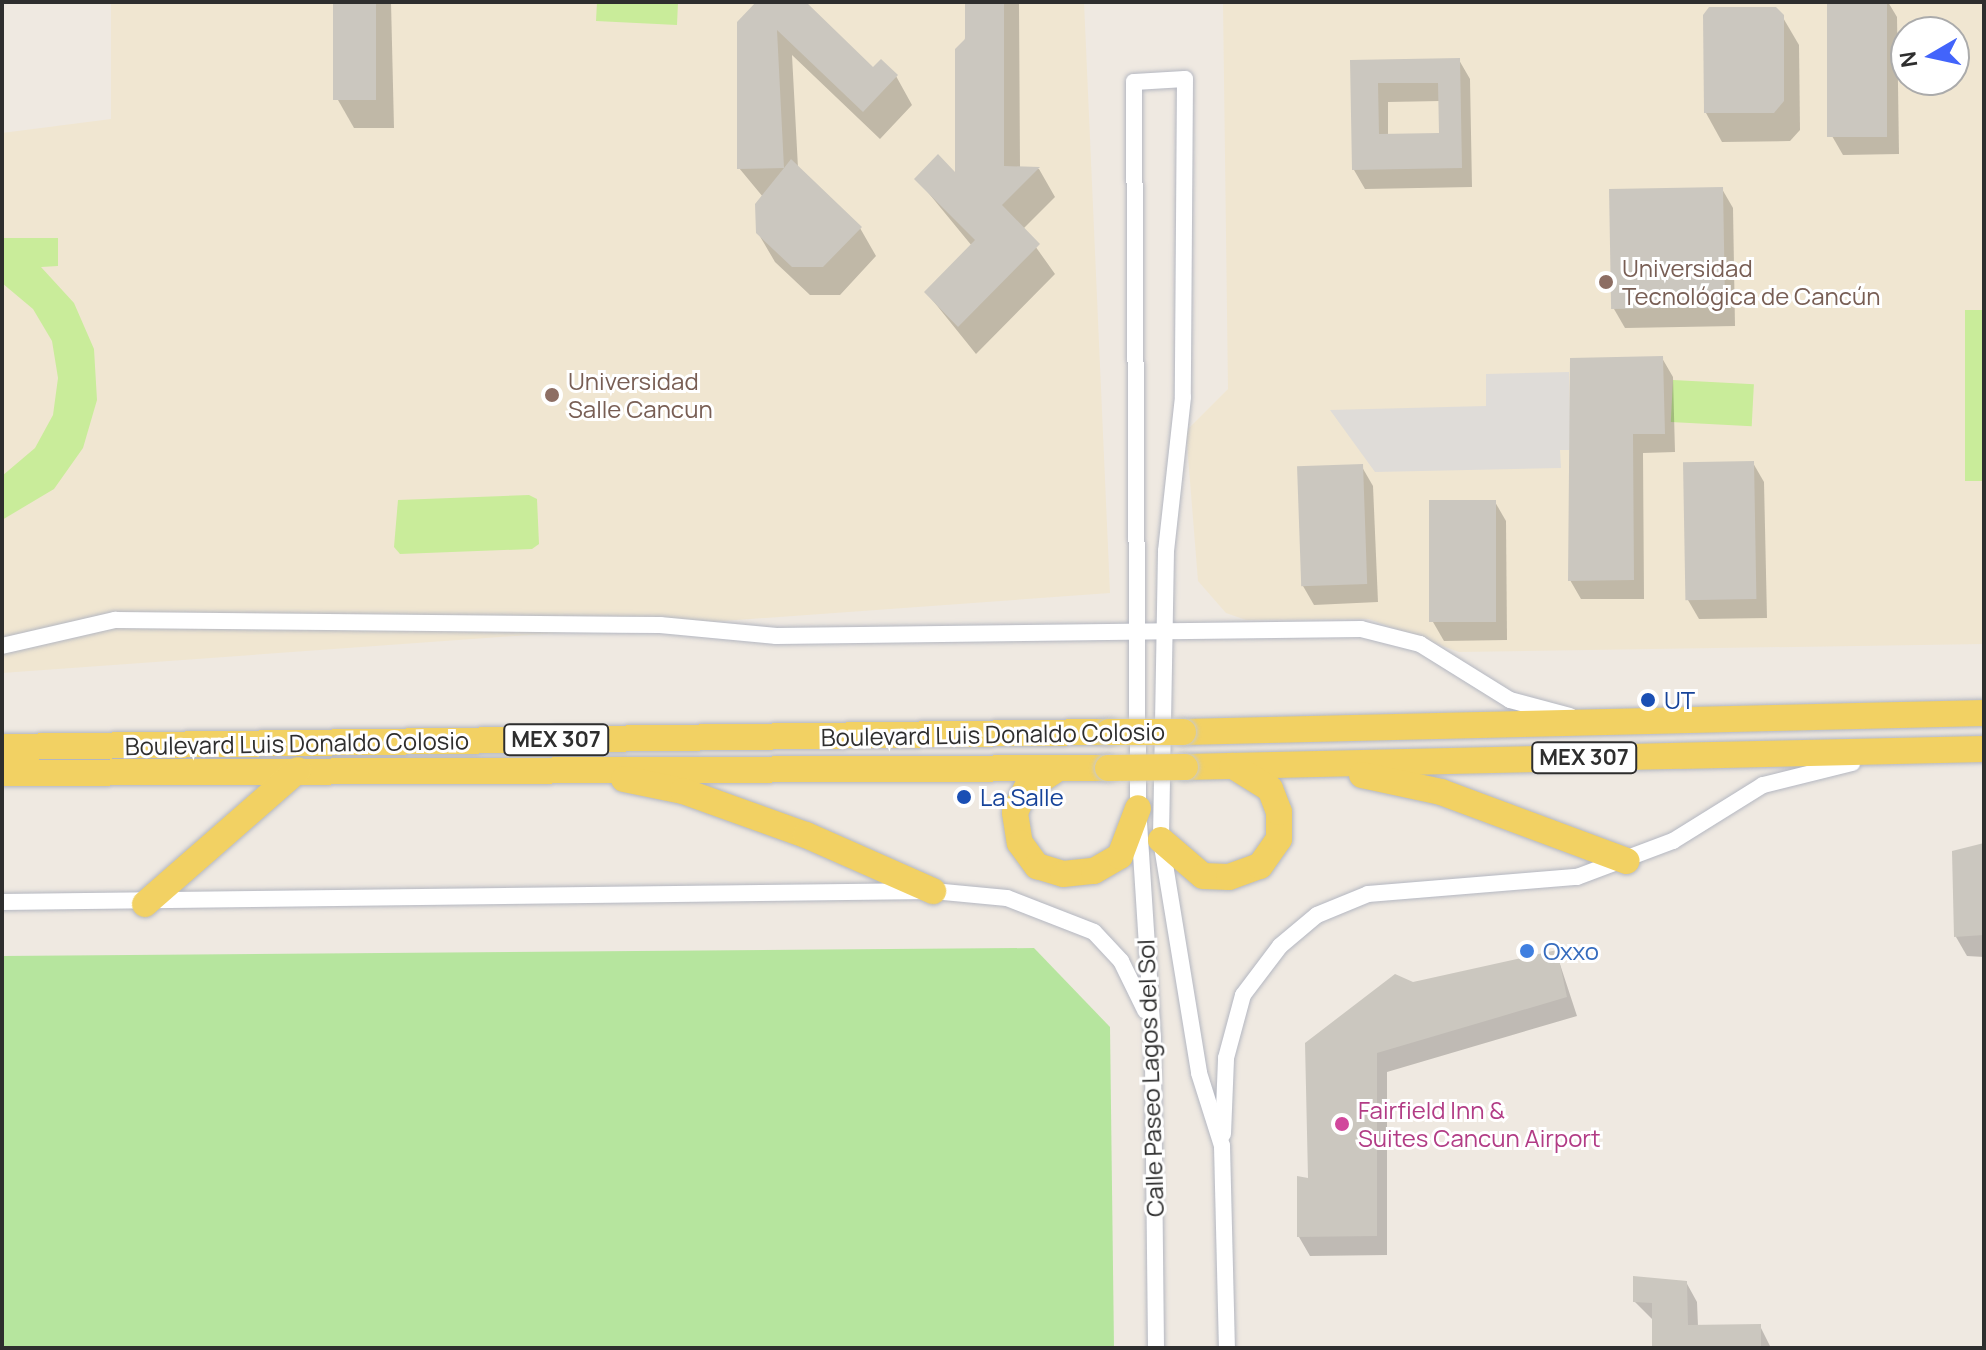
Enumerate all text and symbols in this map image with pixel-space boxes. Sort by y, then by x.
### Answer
north arrow [1890,16,1970,96]
text: N [1892,49,1924,70]
place label: Universidad Tecnológica de Cancún [1622,254,1881,310]
marker: Universidad Tecnológica de Cancún [1597,273,1615,291]
place label: Universidad Salle Cancun [568,367,713,423]
marker: Universidad Salle Cancun [543,386,561,404]
place label: UT [1664,686,1695,714]
marker: UT [1639,691,1657,709]
street label: Boulevard Luis Donaldo Colosio [821,717,1165,751]
road number: MEX 307 [502,722,610,758]
street label: Boulevard Luis Donaldo Colosio [125,726,469,760]
road number: MEX 307 [1530,740,1638,776]
place label: La Salle [980,783,1064,811]
marker: La Salle [955,788,973,806]
place label: Oxxo [1543,937,1599,965]
street label: Calle Paseo Lagos del Sol [1131,939,1169,1217]
marker: Oxxo [1518,942,1536,960]
place label: Fairfield Inn & Suites Cancun Airport [1358,1096,1601,1152]
marker: Fairfield Inn & Suites Cancun Airport [1333,1115,1351,1133]

